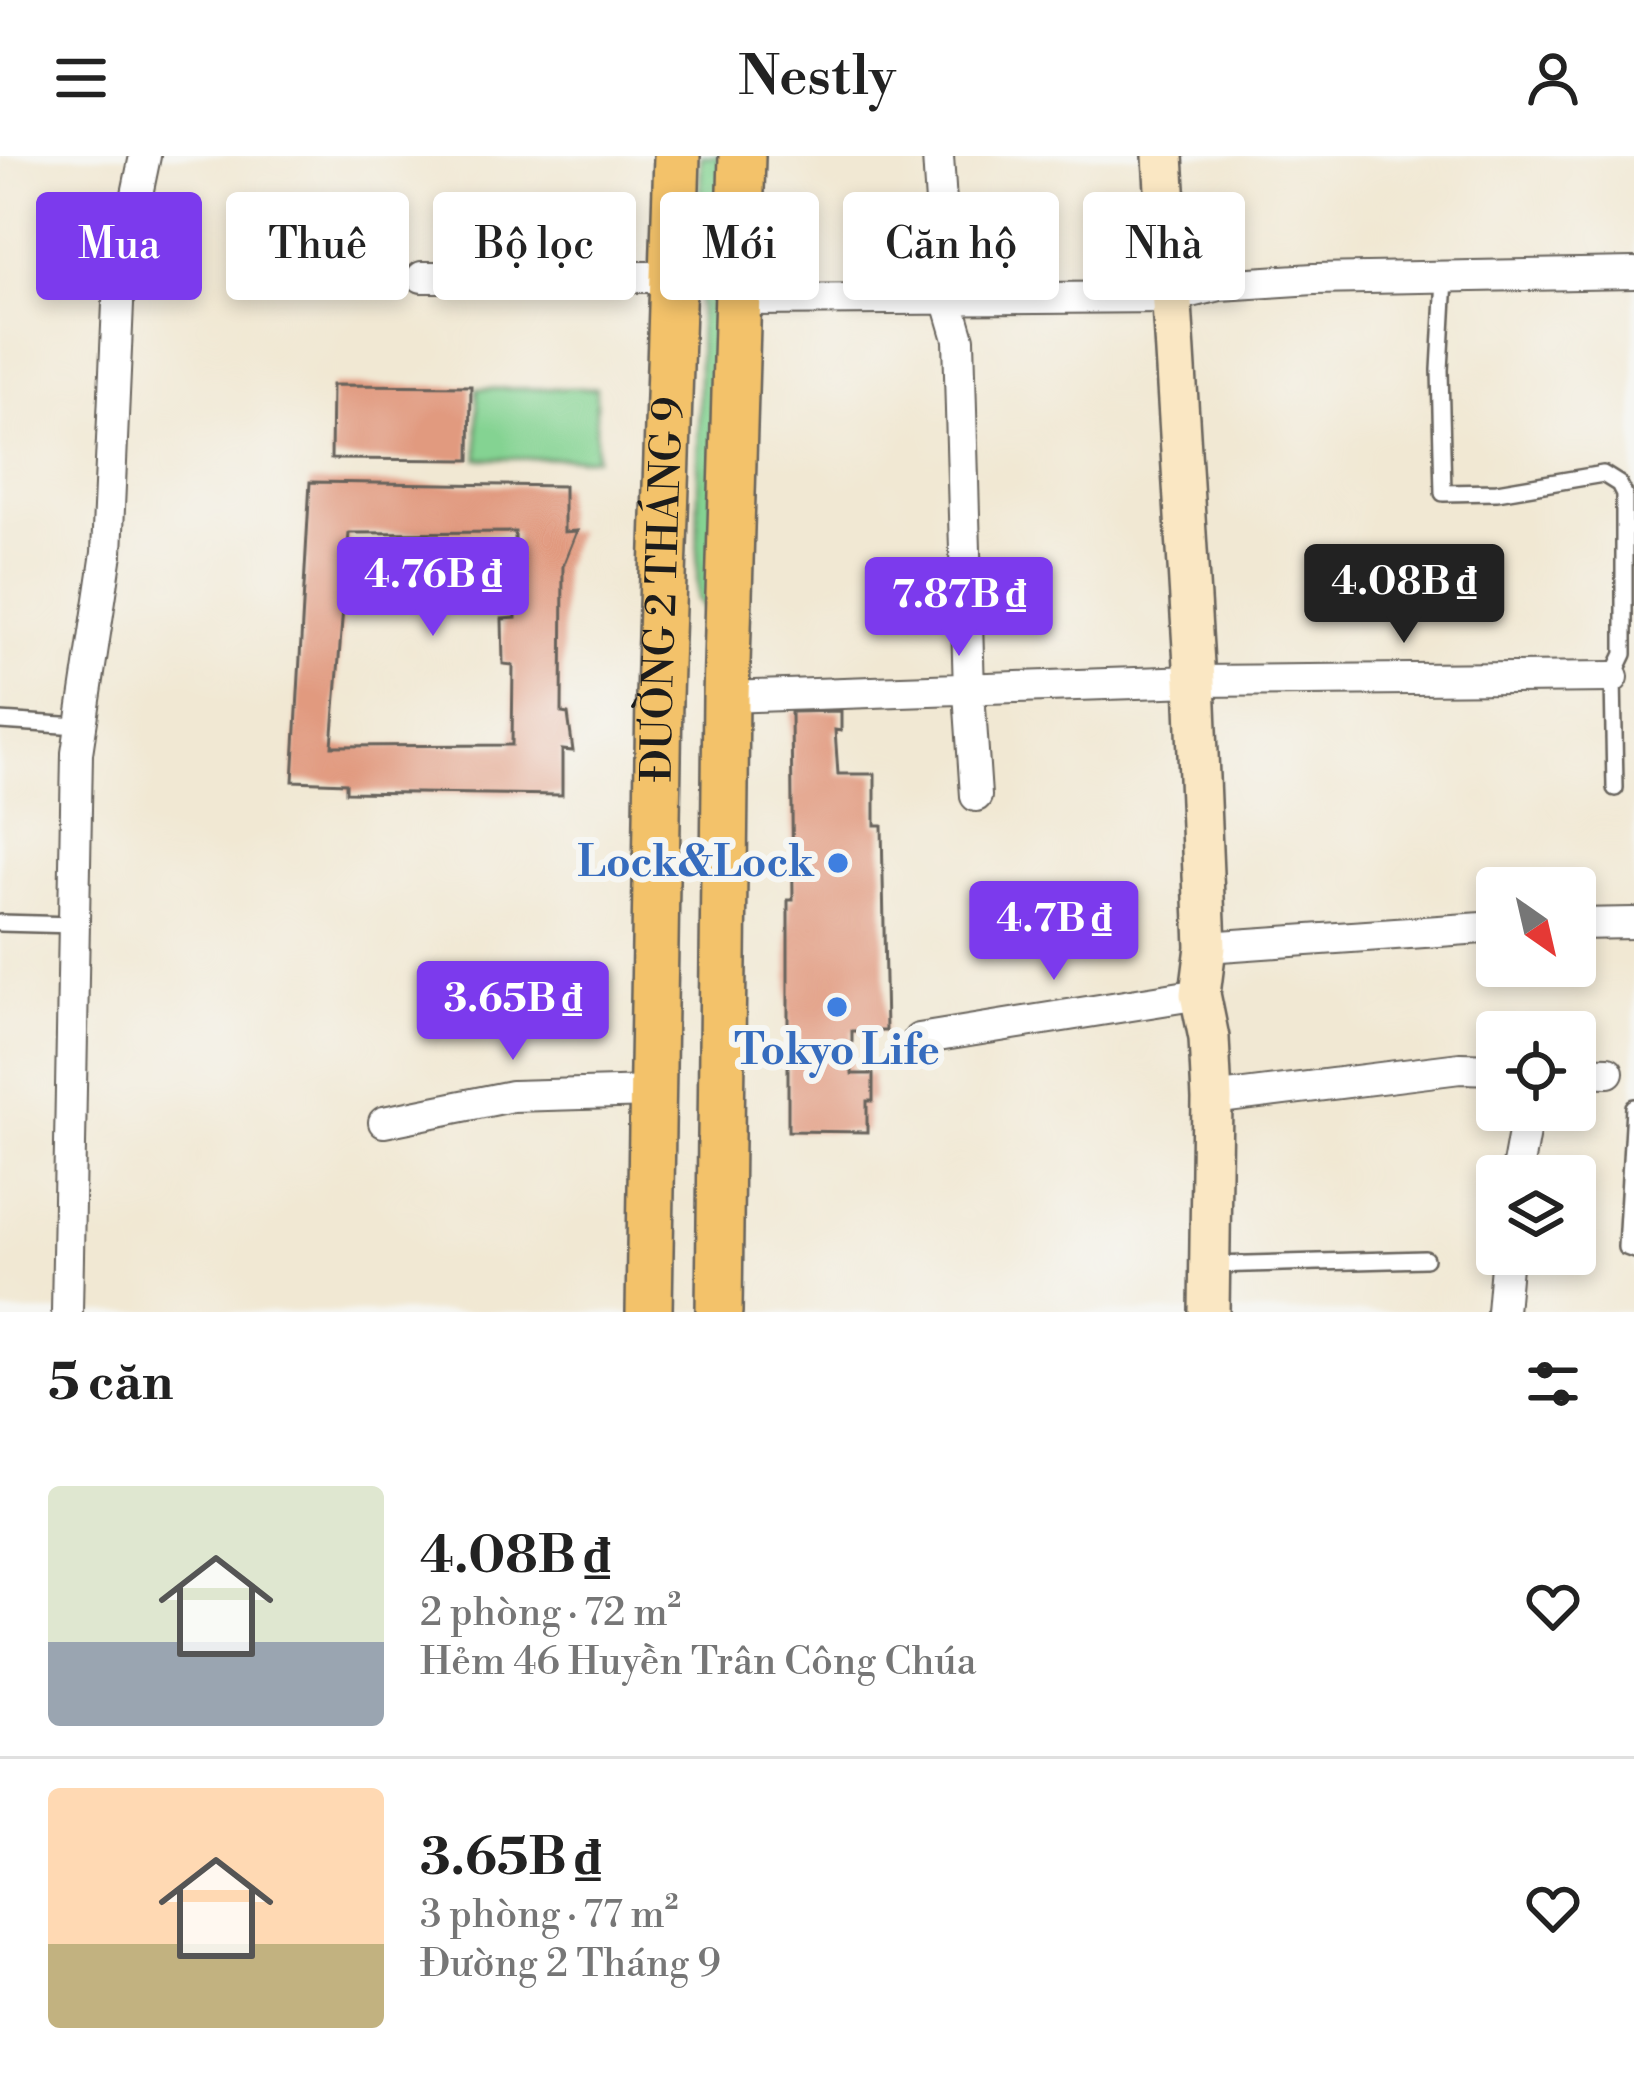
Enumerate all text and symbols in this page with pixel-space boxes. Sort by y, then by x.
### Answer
text: Nestly [738,44,896,112]
icon: menu [48,45,114,111]
icon: person [1520,45,1586,111]
chip: Mua [36,192,202,300]
chip: Thuê [226,192,409,300]
chip: Bộ lọc [433,192,636,300]
chip: Mới [660,192,819,300]
chip: Căn hộ [843,192,1059,300]
chip: Nhà [1083,192,1245,300]
street label: ĐƯỜNG 2 THÁNG 9 [629,396,695,782]
pin: 4.76B ₫ [322,537,544,639]
pin: 4.08B ₫ [1293,544,1515,646]
text: 4.76B ₫ [364,551,502,600]
pin: 7.87B ₫ [848,557,1070,659]
text: 4.08B ₫ [1331,558,1477,607]
text: 7.87B ₫ [892,571,1026,620]
place label: Lock&Lock [577,837,815,890]
marker: Lock&Lock [825,850,851,876]
north arrow [1476,867,1596,987]
map controls [1476,867,1596,1275]
pin: 4.7B ₫ [956,881,1152,983]
text: 4.7B ₫ [996,895,1112,944]
pin: 3.65B ₫ [402,961,624,1063]
text: 3.65B ₫ [444,975,582,1024]
marker: Tokyo Life [824,994,850,1020]
button: locate [1476,1011,1596,1131]
place label: Tokyo Life [734,1025,940,1078]
button: layers [1476,1155,1596,1275]
icon: filters [1520,1351,1586,1417]
text: 5 căn [48,1352,173,1416]
text: 4.08B ₫ [420,1525,610,1589]
icon: home [144,1534,288,1678]
icon: heart [1520,1573,1586,1639]
text: 2 phòng · 72 m² [420,1589,681,1638]
text: Hẻm 46 Huyền Trân Công Chúa [420,1638,976,1687]
text: 3.65B ₫ [420,1827,601,1891]
icon: home [144,1836,288,1980]
icon: heart [1520,1875,1586,1941]
text: 3 phòng · 77 m² [420,1891,678,1940]
text: Đường 2 Tháng 9 [420,1940,721,1989]

